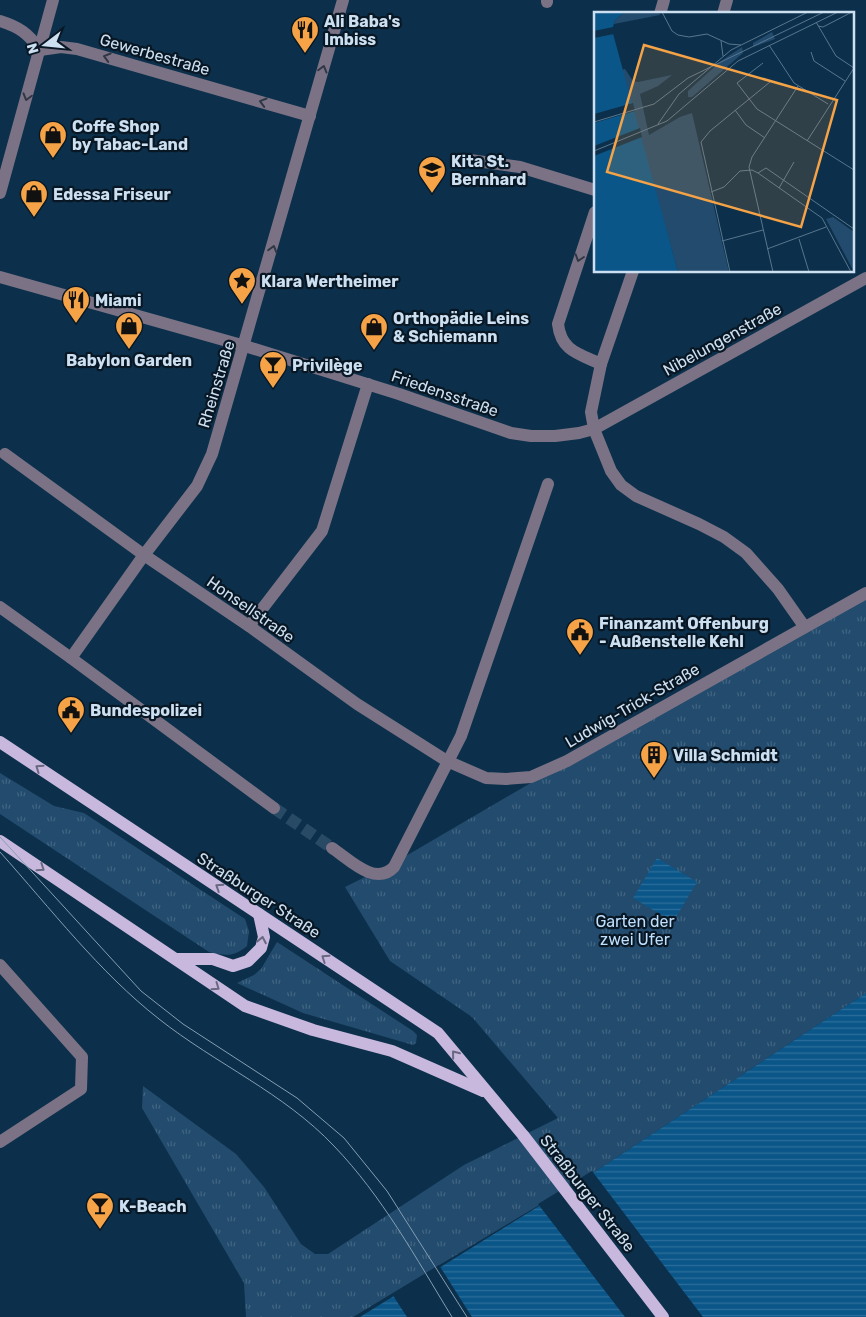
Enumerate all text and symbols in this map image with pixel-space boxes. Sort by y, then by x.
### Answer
place label: Ali Baba's Imbiss [324,12,401,49]
inset map [594,12,854,272]
restaurant icon: Ali Baba's Imbiss [290,15,320,54]
north arrow [20,20,70,70]
street label: Gewerbestraße [98,30,212,79]
text: N [23,41,43,56]
one-way arrow [104,52,112,62]
one-way arrow [318,65,328,74]
one-way arrow [22,93,32,101]
one-way arrow [260,97,268,107]
place label: Coffe Shop by Tabac-Land [72,117,188,154]
shop icon: Coffe Shop by Tabac-Land [38,120,68,159]
place label: Kita St. Bernhard [451,152,526,189]
school or university icon: Kita St. Bernhard [417,155,447,194]
shop icon: Edessa Friseur [19,179,49,218]
place label: Edessa Friseur [53,185,172,204]
one-way arrow [267,245,277,253]
one-way arrow [575,254,585,262]
place icon: Klara Wertheimer [227,266,257,305]
place label: Klara Wertheimer [261,272,399,291]
restaurant icon: Miami [61,285,91,324]
place label: Miami [95,291,142,310]
street label: Nibelungenstraße [660,299,785,380]
place label: Orthopädie Leins & Schiemann [393,309,529,346]
shop icon: Babylon Garden [114,311,144,350]
shop icon: Orthopädie Leins & Schiemann [359,312,389,351]
street label: Rheinstraße [194,338,239,430]
bar icon: Privilège [258,350,288,389]
place label: Babylon Garden [66,351,192,370]
place label: Privilège [292,356,362,375]
street label: Friedensstraße [389,366,501,421]
street label: Honsellstraße [203,572,298,647]
place label: Finanzamt Offenburg - Außenstelle Kehl [599,614,769,651]
public building icon: Finanzamt Offenburg - Außenstelle Kehl [565,617,595,656]
street label: Ludwig-Trick-Straße [562,659,703,752]
public building icon: Bundespolizei [56,695,86,734]
place label: Bundespolizei [90,701,202,720]
building icon: Villa Schmidt [639,740,669,779]
place label: Villa Schmidt [673,746,778,765]
one-way arrow [35,765,45,774]
street label: Straßburger Straße [194,849,324,942]
one-way arrow [35,862,44,871]
one-way arrow [215,884,224,894]
park label: Garten der zwei Ufer [595,912,675,949]
one-way arrow [256,935,267,944]
one-way arrow [322,955,331,964]
one-way arrow [210,981,220,990]
one-way arrow [452,1050,461,1060]
street label: Straßburger Straße [536,1131,639,1256]
bar icon: K-Beach [85,1191,115,1230]
place label: K-Beach [119,1197,187,1216]

